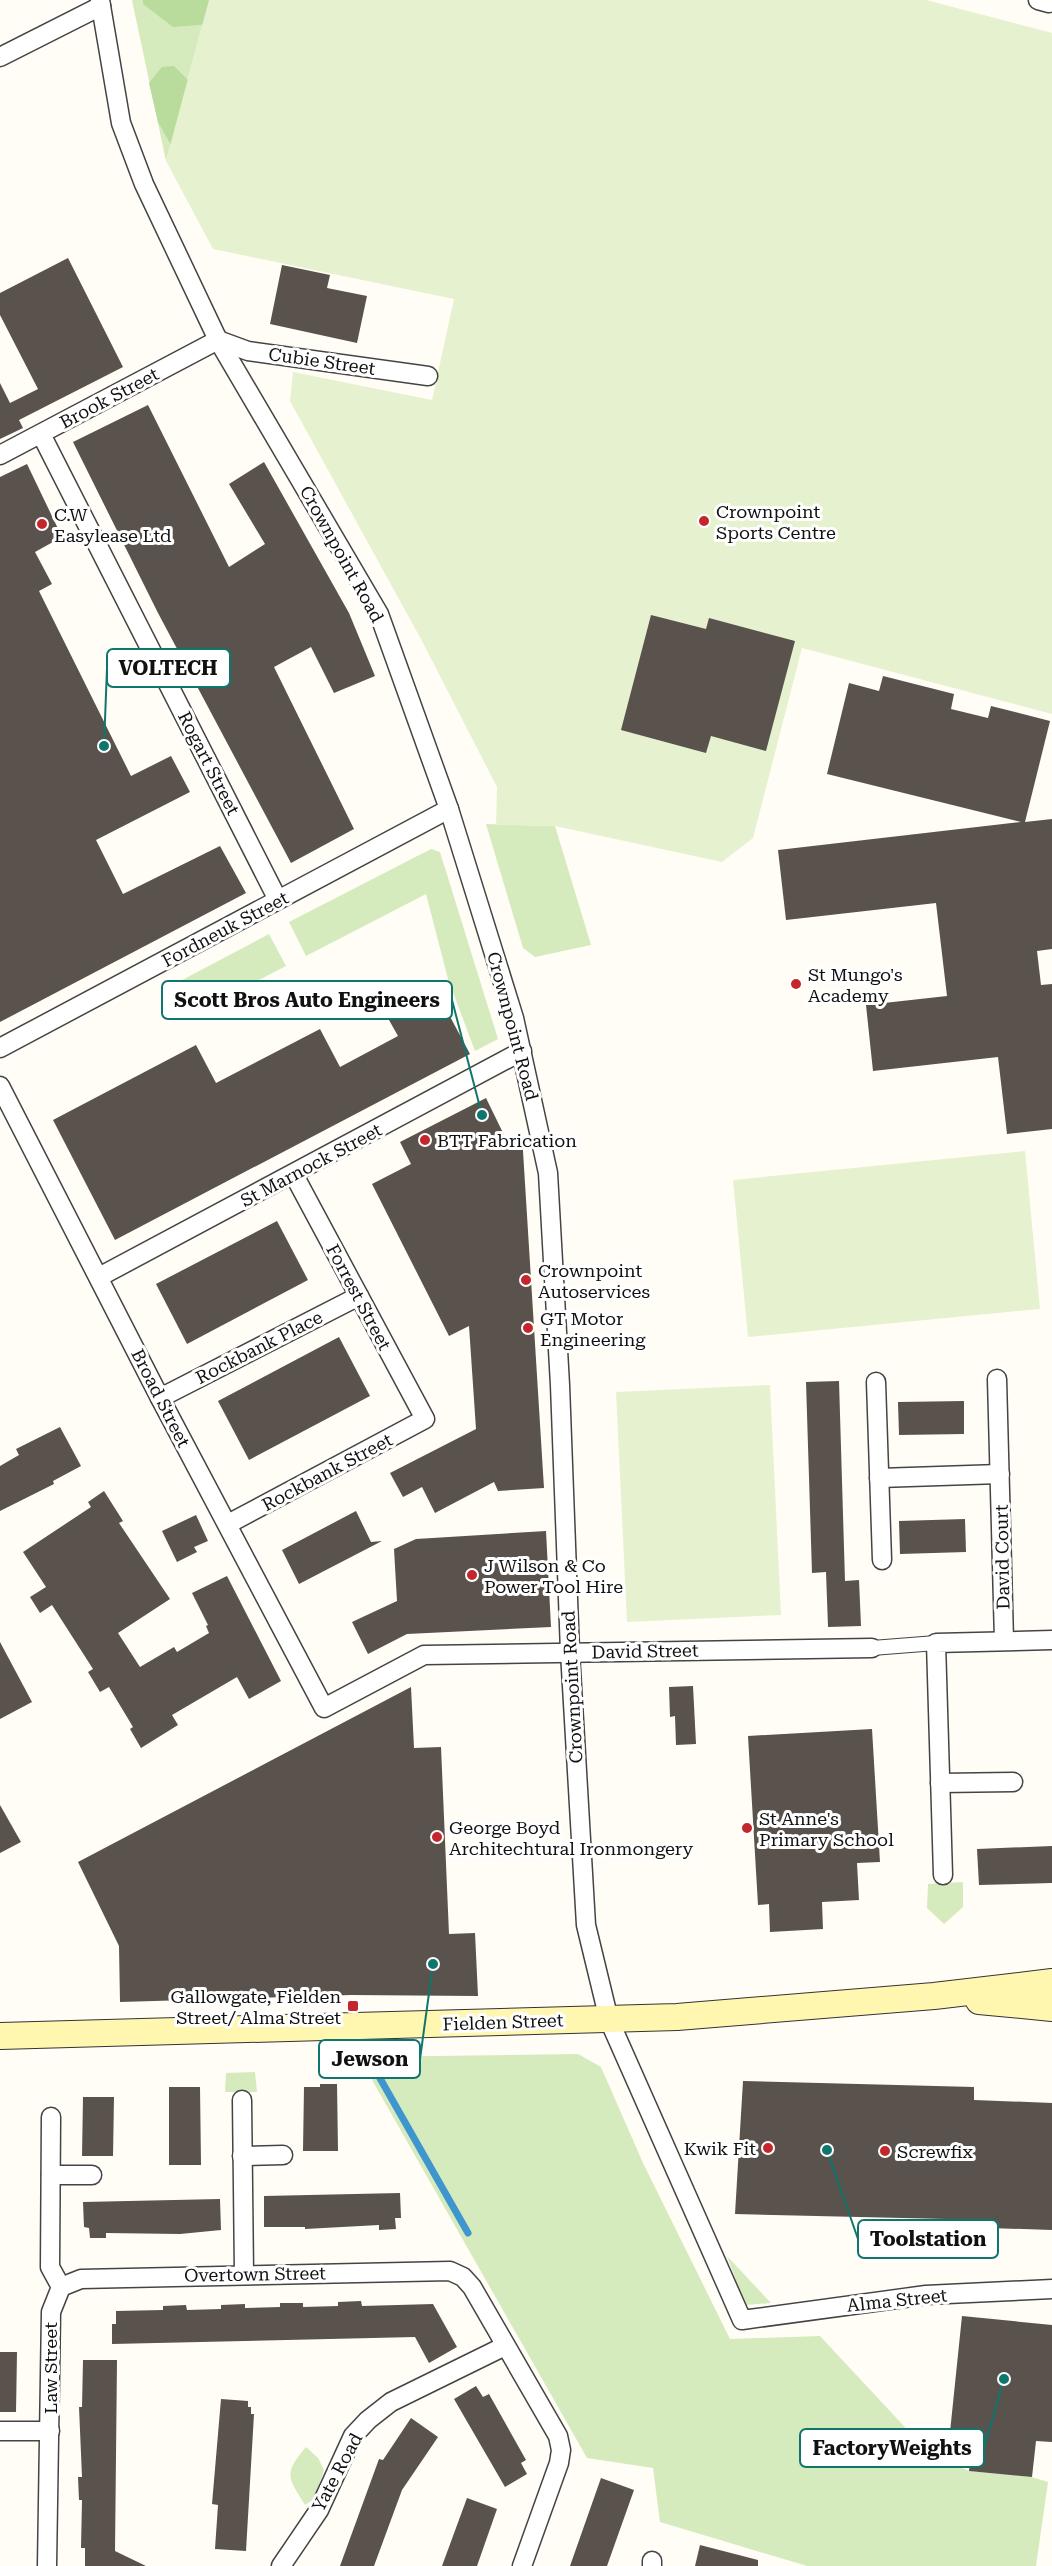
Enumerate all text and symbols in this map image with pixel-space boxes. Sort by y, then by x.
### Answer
street label: Cubie Street [267,343,377,379]
street label: Brook Street [56,363,162,433]
street label: Crownpoint Road [296,482,389,626]
place label: Crownpoint Sports Centre [716,501,836,543]
place label: C.W Easylease Ltd [54,504,172,546]
marker: Crownpoint Sports Centre [697,514,711,528]
marker: C.W Easylease Ltd [35,517,49,531]
callout: VOLTECH [107,649,230,687]
text: VOLTECH [118,656,218,680]
street label: Rogart Street [174,708,244,819]
street label: Fordneuk Street [158,887,292,971]
street label: Crownpoint Road [483,949,543,1103]
place label: St Mungo's Academy [808,964,902,1006]
marker: St Mungo's Academy [789,977,803,991]
callout: Scott Bros Auto Engineers [162,981,452,1019]
text: Scott Bros Auto Engineers [174,988,440,1012]
street label: St Marnock Street [237,1119,385,1211]
place label: BTT Fabrication [437,1130,577,1151]
marker: BTT Fabrication [418,1133,432,1147]
street label: Forrest Street [322,1240,396,1354]
place label: Crownpoint Autoservices [538,1260,650,1302]
marker: Crownpoint Autoservices [519,1273,533,1287]
street label: Rockbank Place [192,1306,326,1388]
place label: GT Motor Engineering [540,1308,646,1350]
marker: GT Motor Engineering [521,1321,535,1335]
street label: Broad Street [127,1345,195,1451]
street label: Rockbank Street [258,1429,396,1515]
street label: David Court [991,1504,1013,1610]
place label: J Wilson & Co Power Tool Hire [484,1555,623,1597]
marker: J Wilson & Co Power Tool Hire [465,1568,479,1582]
street label: Crownpoint Road [557,1610,586,1764]
street label: David Street [591,1640,699,1662]
place label: St Anne's Primary School [759,1808,894,1850]
place label: George Boyd Architechtural Ironmongery [449,1817,694,1859]
marker: St Anne's Primary School [740,1821,754,1835]
marker: George Boyd Architechtural Ironmongery [430,1830,444,1844]
place label: Gallowgate, Fielden Street/ Alma Street [171,1986,341,2028]
marker: Gallowgate, Fielden Street/ Alma Street [346,1999,360,2013]
street label: Fielden Street [442,2009,564,2035]
callout: Jewson [319,2040,420,2078]
text: Jewson [332,2047,409,2071]
place label: Kwik Fit [684,2138,756,2159]
marker: Kwik Fit [761,2141,775,2155]
place label: Screwfix [897,2141,974,2162]
marker: Screwfix [878,2144,892,2158]
callout: Toolstation [858,2220,998,2258]
text: Toolstation [870,2227,987,2251]
street label: Overtown Street [184,2262,326,2286]
street label: Alma Street [846,2284,948,2316]
street label: Law Street [40,2322,61,2414]
street label: Yate Road [308,2429,367,2515]
callout: FactoryWeights [800,2429,984,2467]
text: FactoryWeights [812,2436,972,2460]

